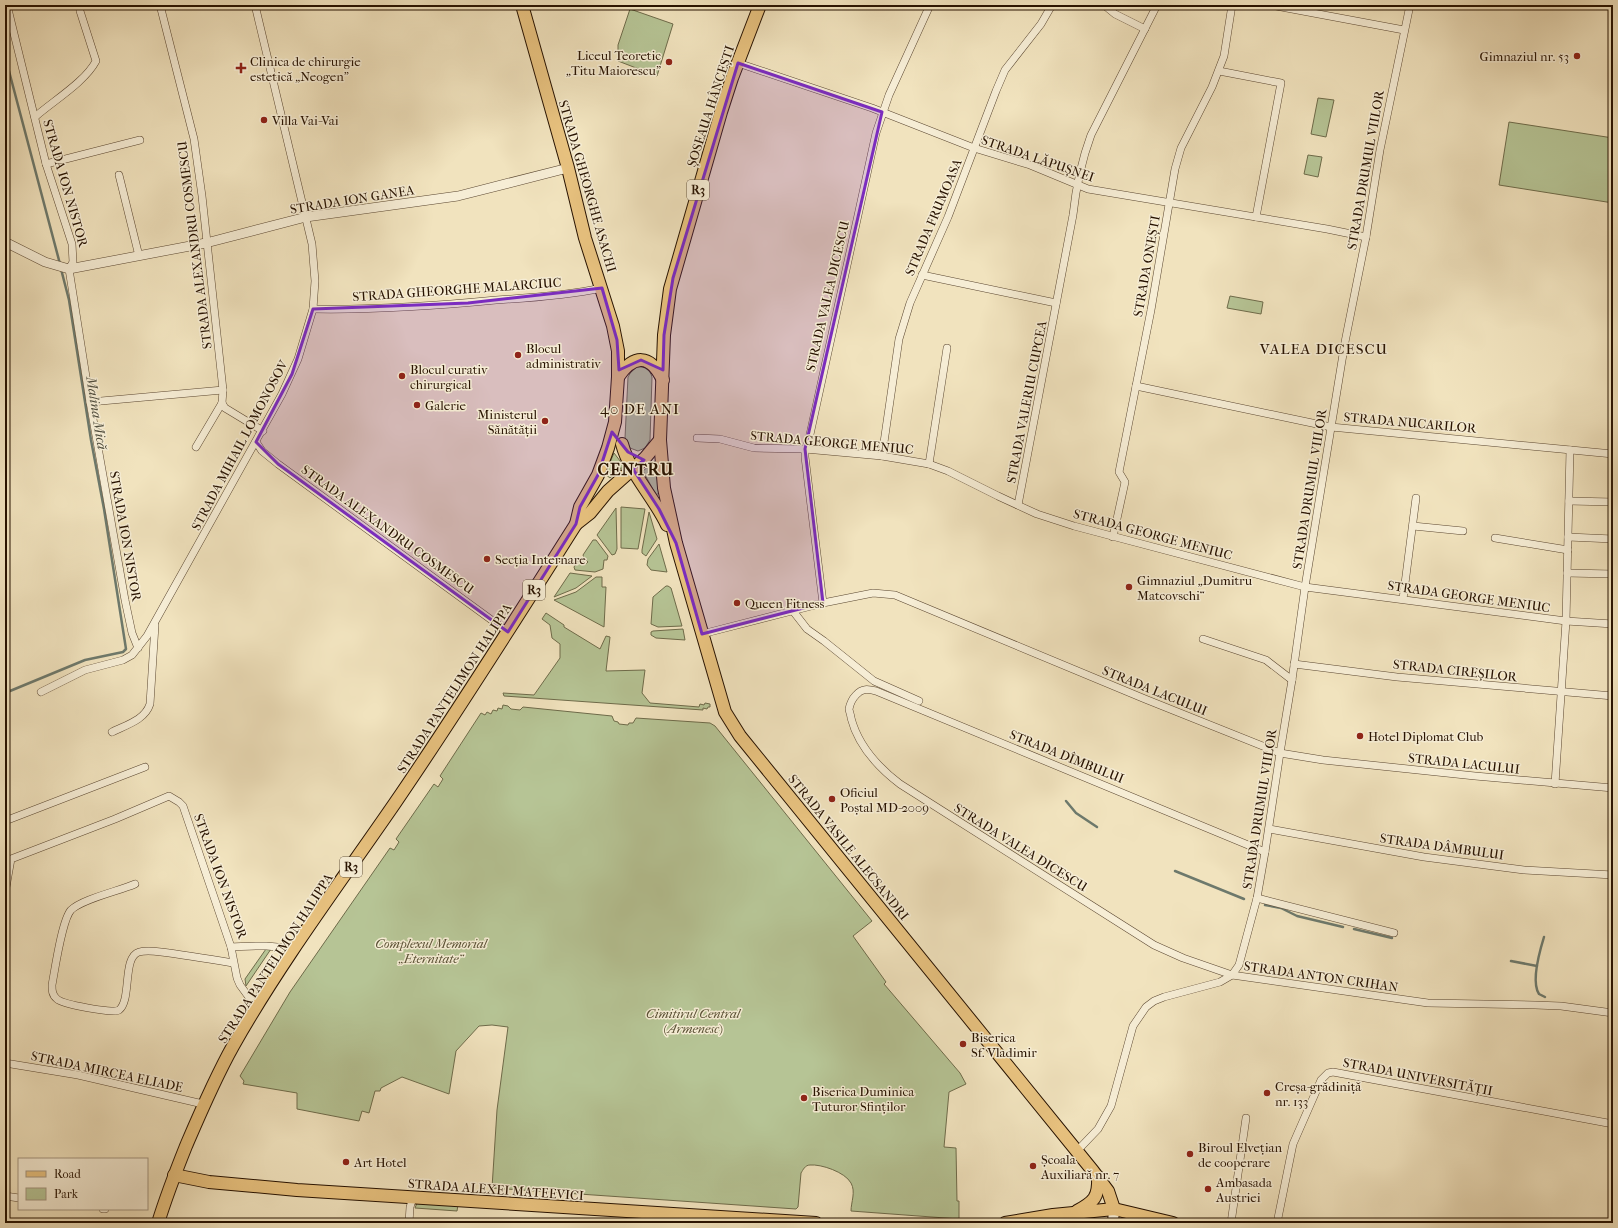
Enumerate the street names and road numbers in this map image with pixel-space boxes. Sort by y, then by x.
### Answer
street label: ȘOSEAUA HÂNCEȘTI [684,44,737,169]
street label: STRADA DRUMUL VIILOR [1344,89,1387,251]
street label: STRADA GHEORGHE ASACHI [556,98,619,274]
street label: STRADA ION NISTOR [40,118,91,249]
street label: STRADA LĂPUȘNEI [980,132,1096,185]
street label: STRADA ALEXANDRU COSMESCU [174,140,215,350]
street label: STRADA FRUMOASA [902,156,965,278]
road number: R3 [687,180,709,200]
street label: STRADA ION GANEA [289,182,416,217]
street label: STRADA ONEȘTI [1130,214,1163,318]
street label: STRADA VALEA DICESCU [803,219,852,373]
street label: STRADA GHEORGHE MALARCIUC [352,275,562,304]
street label: STRADA VALERIU CUPCEA [1003,319,1050,485]
street label: STRADA MIHAIL LOMONOSOV [188,357,291,533]
street label: STRADA DRUMUL VIILOR [1289,407,1330,570]
street label: STRADA NUCARILOR [1343,409,1477,436]
street label: STRADA GEORGE MENIUC [750,428,915,457]
street label: STRADA ALEXANDRU COSMESCU [299,462,477,597]
street label: STRADA ION NISTOR [107,470,144,603]
street label: STRADA GEORGE MENIUC [1072,506,1234,563]
street label: STRADA GEORGE MENIUC [1387,578,1551,615]
road number: R3 [523,580,545,600]
street label: STRADA PANTELIMON HALIPPA [394,600,515,776]
street label: STRADA CIREȘILOR [1392,657,1518,685]
street label: STRADA LACULUI [1100,663,1210,718]
street label: STRADA DÎMBULUI [1007,727,1126,786]
street label: STRADA DRUMUL VIILOR [1239,727,1280,890]
street label: STRADA LACULUI [1407,750,1520,777]
street label: STRADA VASILE ALECSANDRI [785,772,912,923]
street label: STRADA VALEA DICESCU [951,800,1090,895]
street label: STRADA ION NISTOR [191,812,250,941]
street label: STRADA DÂMBULUI [1379,830,1505,863]
road number: R3 [340,857,362,877]
street label: STRADA PANTELIMON HALIPPA [215,870,336,1046]
street label: STRADA ANTON CRIHAN [1243,958,1399,995]
street label: STRADA MIRCEA ELIADE [30,1048,184,1095]
street label: STRADA UNIVERSITĂȚII [1342,1055,1494,1098]
street label: STRADA ALEXEI MATEEVICI [408,1176,584,1203]

